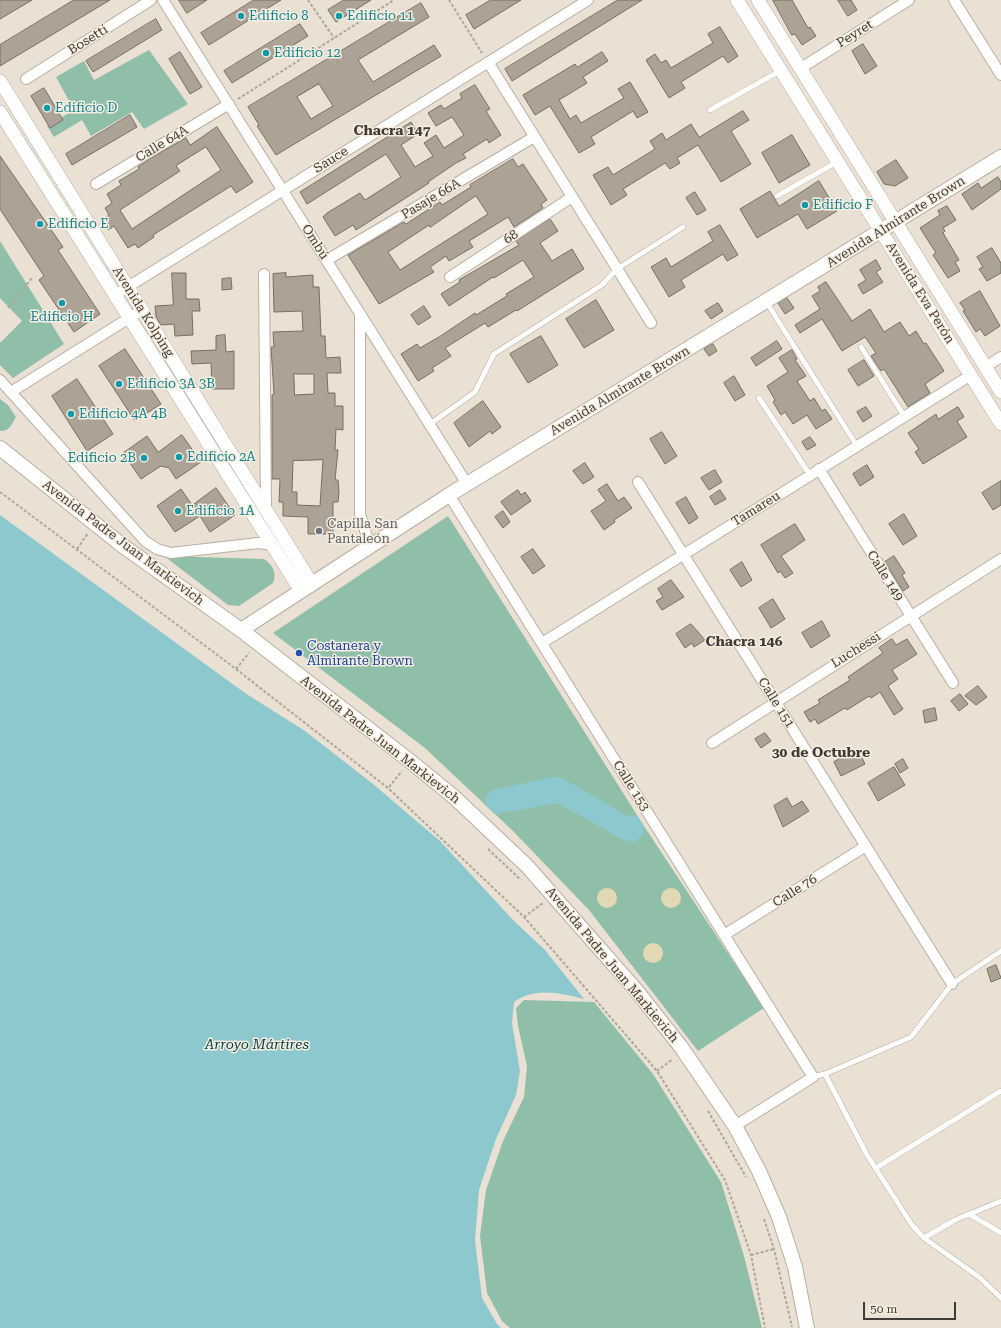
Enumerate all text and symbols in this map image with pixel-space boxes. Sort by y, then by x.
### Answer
place label: Edificio 8 [249,8,309,24]
place label: Edificio 11 [347,8,414,24]
marker: Edificio 8 [236,11,246,21]
marker: Edificio 11 [334,11,344,21]
street label: Peyret [834,17,876,51]
street label: Bosetti [65,22,111,58]
place label: Edificio 12 [274,45,341,61]
marker: Edificio 12 [261,48,271,58]
place label: Edificio D [55,100,117,116]
marker: Edificio D [42,103,52,113]
street label: Calle 64A [133,122,191,166]
district label: Chacra 147 [353,123,431,139]
street label: Sauce [311,143,351,177]
street label: Avenida Almirante Brown [824,173,968,271]
street label: Pasaje 66A [399,175,463,223]
place label: Edificio F [813,197,873,213]
marker: Edificio F [800,200,810,210]
place label: Edificio E [48,216,109,232]
marker: Edificio E [35,219,45,229]
street label: Ombú [298,222,332,262]
street label: 68 [501,226,521,248]
street label: Avenida Eva Perón [882,239,958,347]
street label: Avenida Kolping [109,264,177,360]
marker: Edificio H [57,298,67,308]
place label: Edificio H [30,309,94,325]
street label: Avenida Almirante Brown [547,343,693,439]
place label: Edificio 3A 3B [127,376,215,392]
marker: Edificio 3A 3B [114,379,124,389]
place label: Edificio 4A 4B [79,406,167,422]
marker: Edificio 4A 4B [66,409,76,419]
place label: Edificio 2A [187,449,256,465]
place label: Edificio 2B [68,450,136,466]
marker: Edificio 2A [174,452,184,462]
marker: Edificio 2B [139,453,149,463]
street label: Avenida Padre Juan Markievich [39,477,207,609]
street label: Tamareu [729,488,783,530]
place label: Edificio 1A [186,503,255,519]
marker: Edificio 1A [173,506,183,516]
place label: Capilla San Pantaleón [327,516,398,547]
marker: Capilla San Pantaleón [314,526,324,536]
street label: Calle 149 [863,548,907,604]
street label: Luchessi [828,629,884,671]
district label: Chacra 146 [705,634,783,650]
place label: Costanera y Almirante Brown [307,638,413,669]
marker: Costanera y Almirante Brown [294,648,304,658]
street label: Avenida Padre Juan Markievich [297,673,463,807]
street label: Calle 151 [754,675,798,731]
district label: 30 de Octubre [772,745,870,761]
street label: Calle 153 [609,758,653,814]
street label: Calle 76 [770,871,820,911]
street label: Avenida Padre Juan Markievich [542,884,682,1046]
water label: Arroyo Mártires [205,1037,309,1053]
scale bar [865,1294,958,1320]
text: 50 m [870,1302,897,1316]

